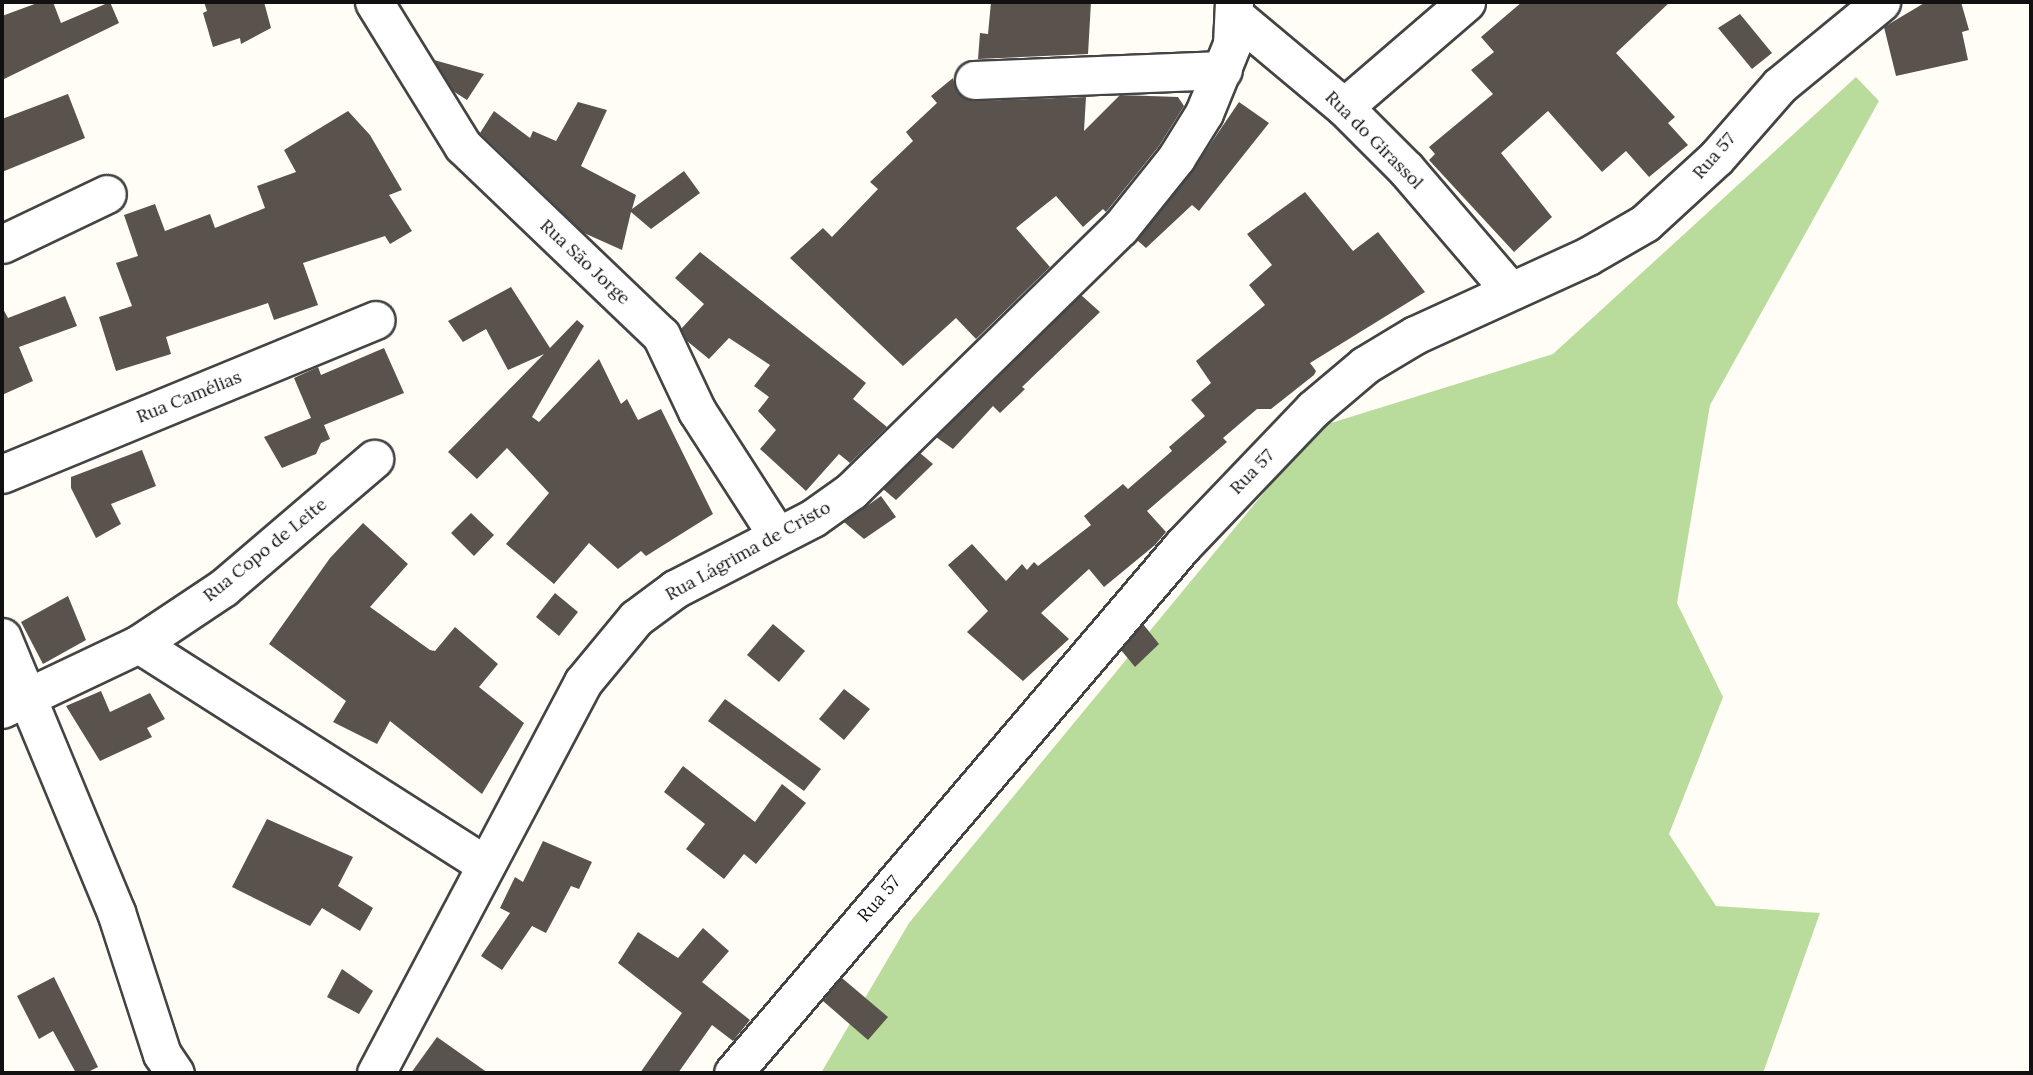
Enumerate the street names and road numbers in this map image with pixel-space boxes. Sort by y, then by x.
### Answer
street label: Rua do Girassol [1320,86,1428,194]
street label: Rua 57 [1688,128,1740,184]
street label: Rua São Jorge [535,215,635,309]
street label: Rua Camélias [133,366,245,428]
street label: Rua 57 [1225,445,1279,499]
street label: Rua Copo de Leite [199,494,331,606]
street label: Rua Lágrima de Cristo [662,497,834,605]
street label: Rua 57 [853,871,905,927]

